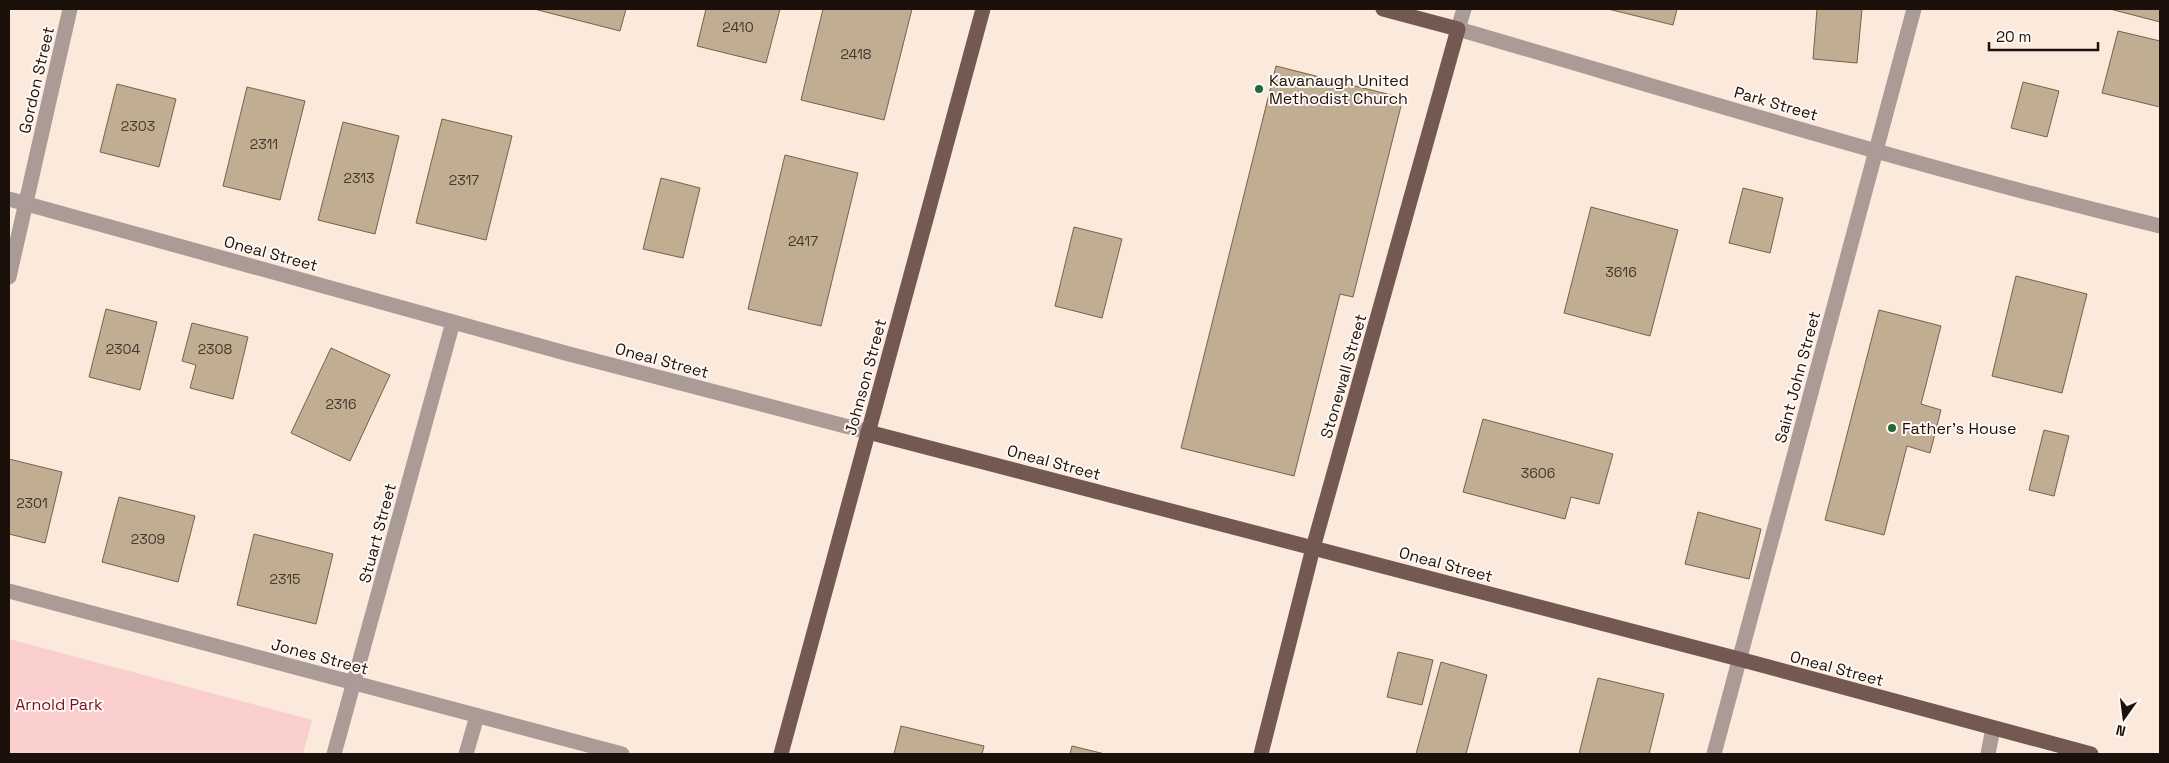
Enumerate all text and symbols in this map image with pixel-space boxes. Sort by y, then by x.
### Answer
house number: 2410 [722,18,754,36]
scale bar [1989,20,2098,52]
street label: Gordon Street [14,25,59,136]
text: 20 m [1996,27,2031,46]
house number: 2418 [840,45,872,63]
place label: Kavanaugh United Methodist Church [1269,70,1409,109]
street label: Park Street [1731,81,1820,125]
marker: Kavanaugh United Methodist Church [1253,83,1265,95]
house number: 2303 [121,117,155,135]
house number: 2311 [250,135,278,153]
house number: 2313 [344,169,374,187]
house number: 2317 [449,171,479,189]
street label: Oneal Street [222,231,320,276]
house number: 2417 [788,232,818,250]
house number: 3616 [1605,263,1637,281]
street label: Saint John Street [1770,309,1825,445]
street label: Stonewall Street [1316,311,1371,441]
street label: Johnson Street [840,317,891,438]
street label: Oneal Street [613,338,711,383]
house number: 2304 [106,340,141,358]
house number: 2308 [198,340,233,358]
house number: 2316 [325,395,357,413]
place label: Father's House [1902,418,2016,439]
marker: Father's House [1886,422,1898,434]
street label: Oneal Street [1005,440,1103,485]
house number: 3606 [1521,464,1555,482]
street label: Stuart Street [354,481,401,585]
house number: 2301 [16,494,48,512]
house number: 2309 [131,530,165,548]
street label: Oneal Street [1397,542,1495,587]
house number: 2315 [270,570,300,588]
street label: Jones Street [269,633,371,680]
street label: Oneal Street [1788,646,1886,691]
north arrow [2099,693,2149,743]
park label: Arnold Park [15,694,103,715]
text: N [2114,721,2128,740]

